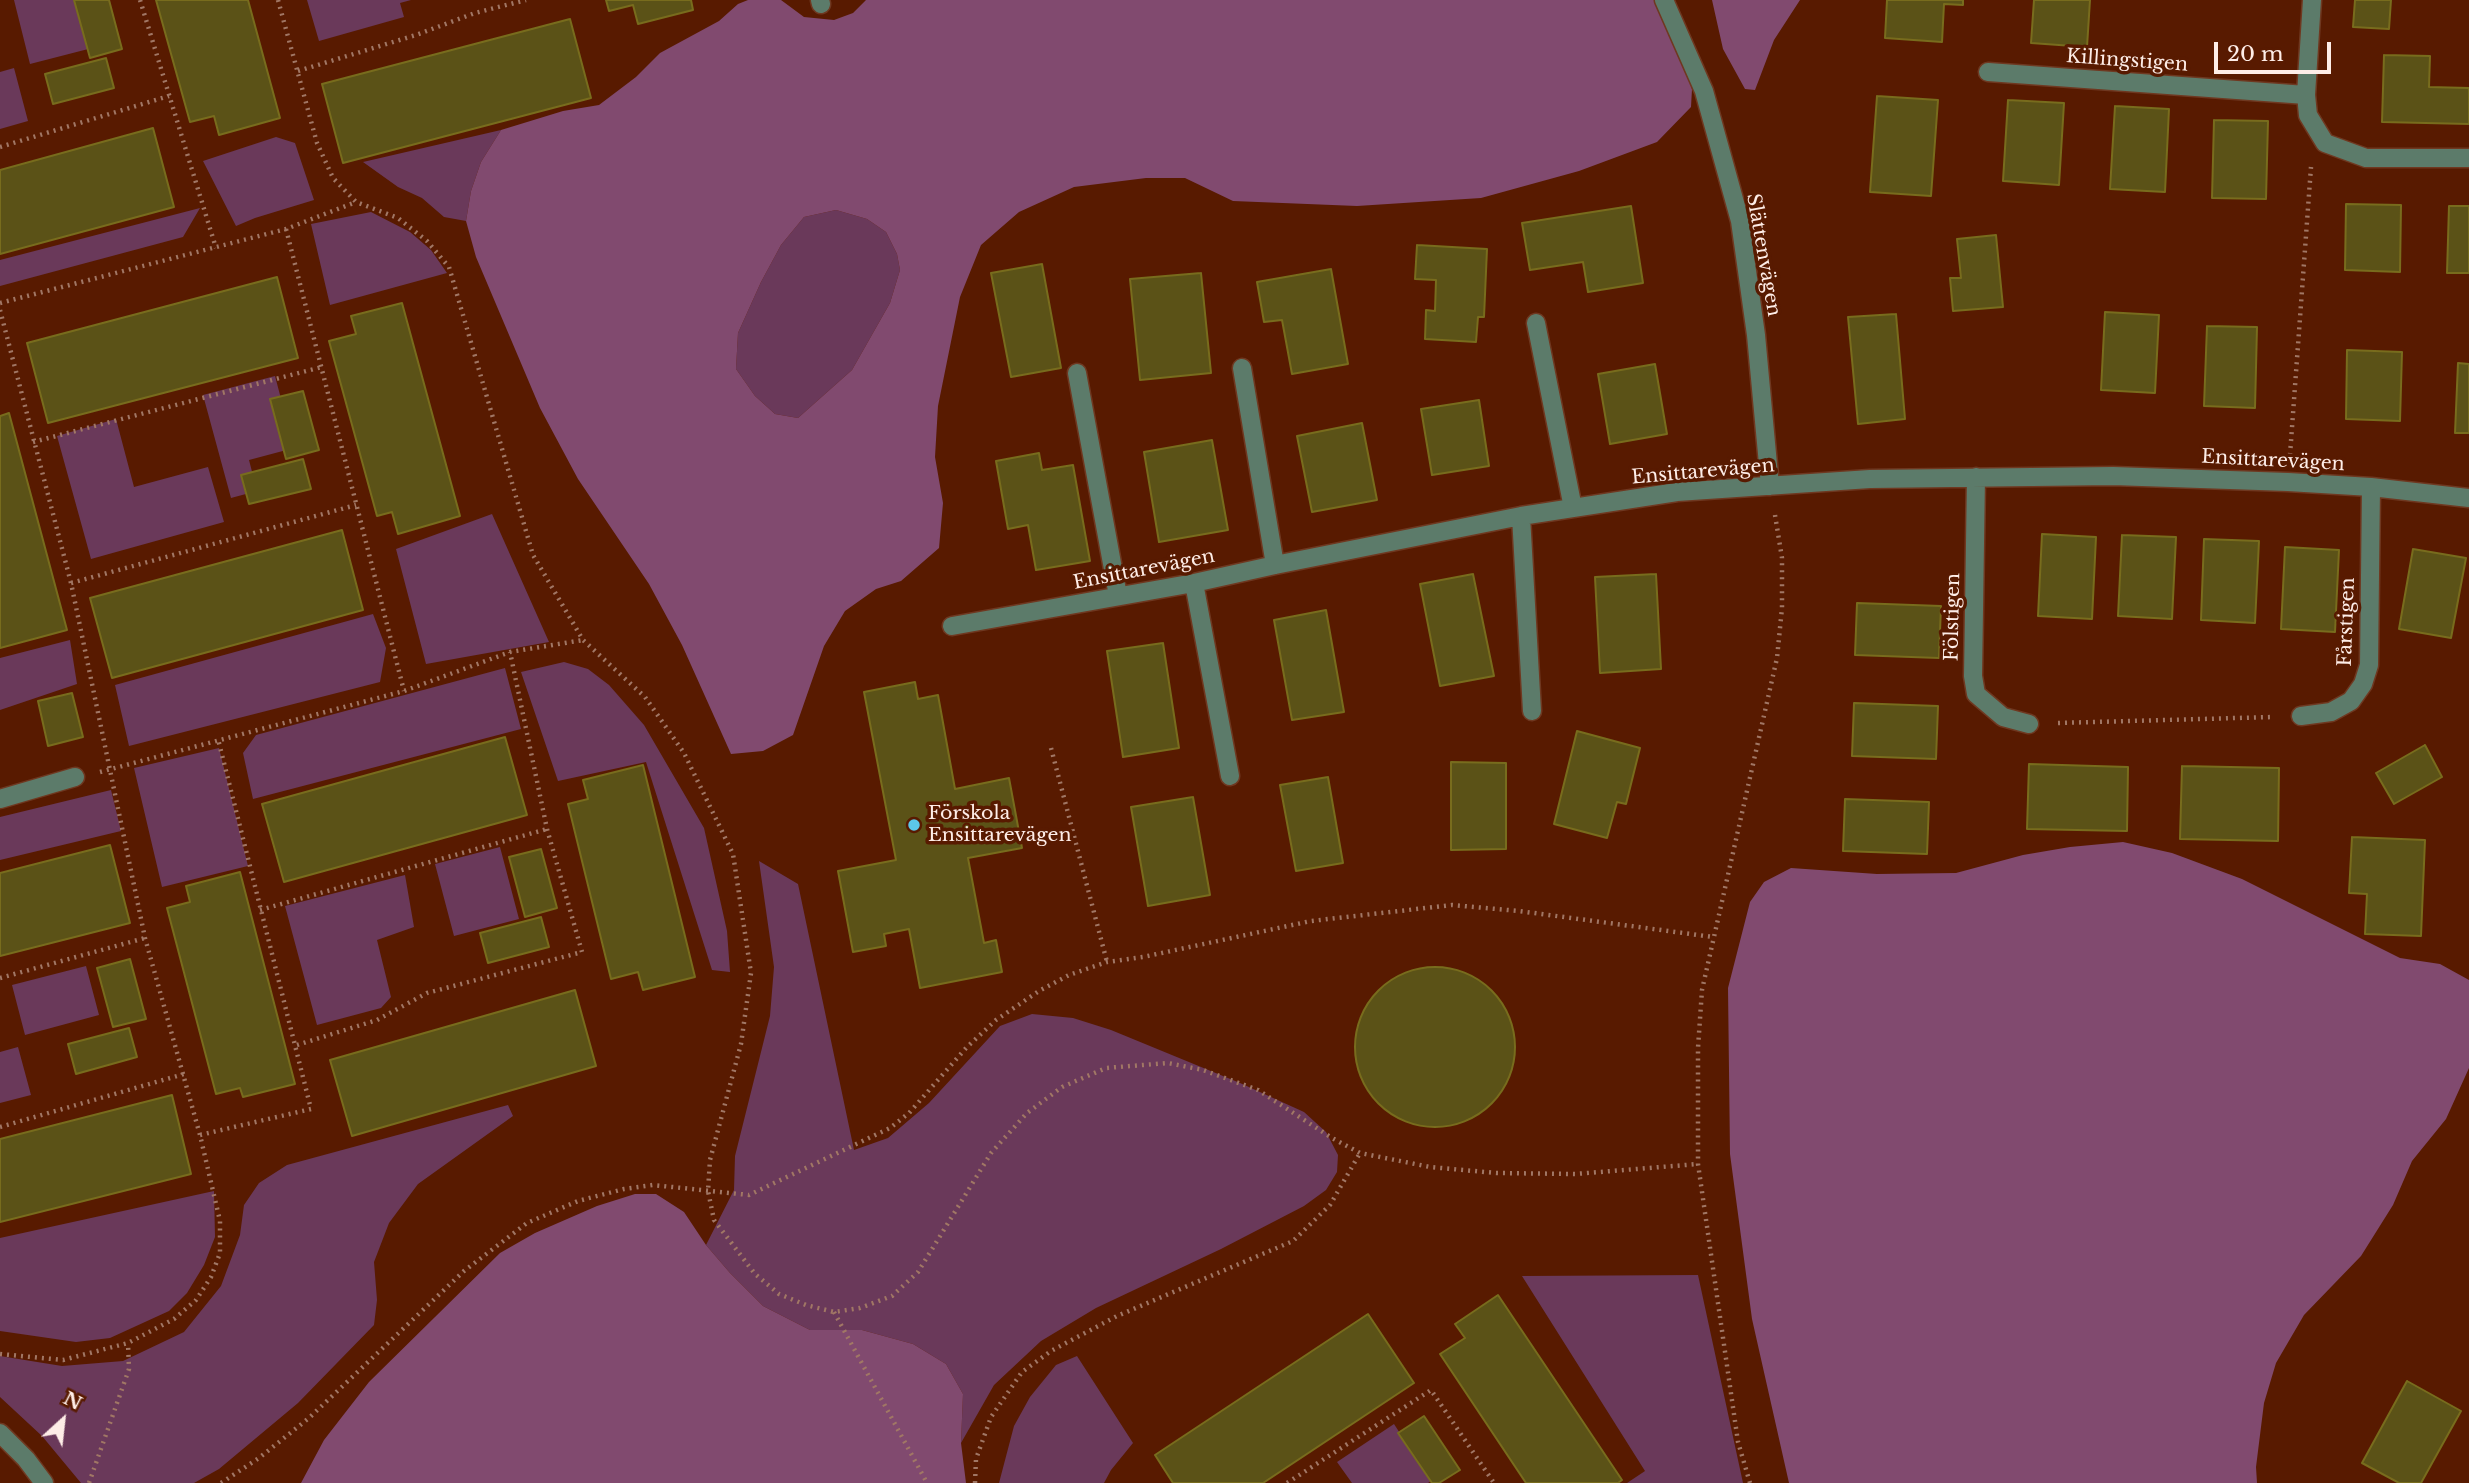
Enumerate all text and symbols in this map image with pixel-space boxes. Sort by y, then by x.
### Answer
scale bar [2217,28,2334,72]
text: 20 m [2227,41,2284,67]
street label: Killingstigen [2065,45,2189,77]
street label: Slättenvägen [1741,192,1785,318]
street label: Ensittarevägen [2201,446,2345,476]
street label: Ensittarevägen [1630,454,1776,490]
street label: Ensittarevägen [1071,545,1217,595]
street label: Fölstigen [1941,573,1965,661]
street label: Fårstigen [2334,577,2360,667]
place label: Förskola Ensittarevägen [928,803,1072,847]
marker: Förskola Ensittarevägen [906,817,922,833]
north arrow [28,1385,98,1455]
text: N [60,1387,86,1415]

